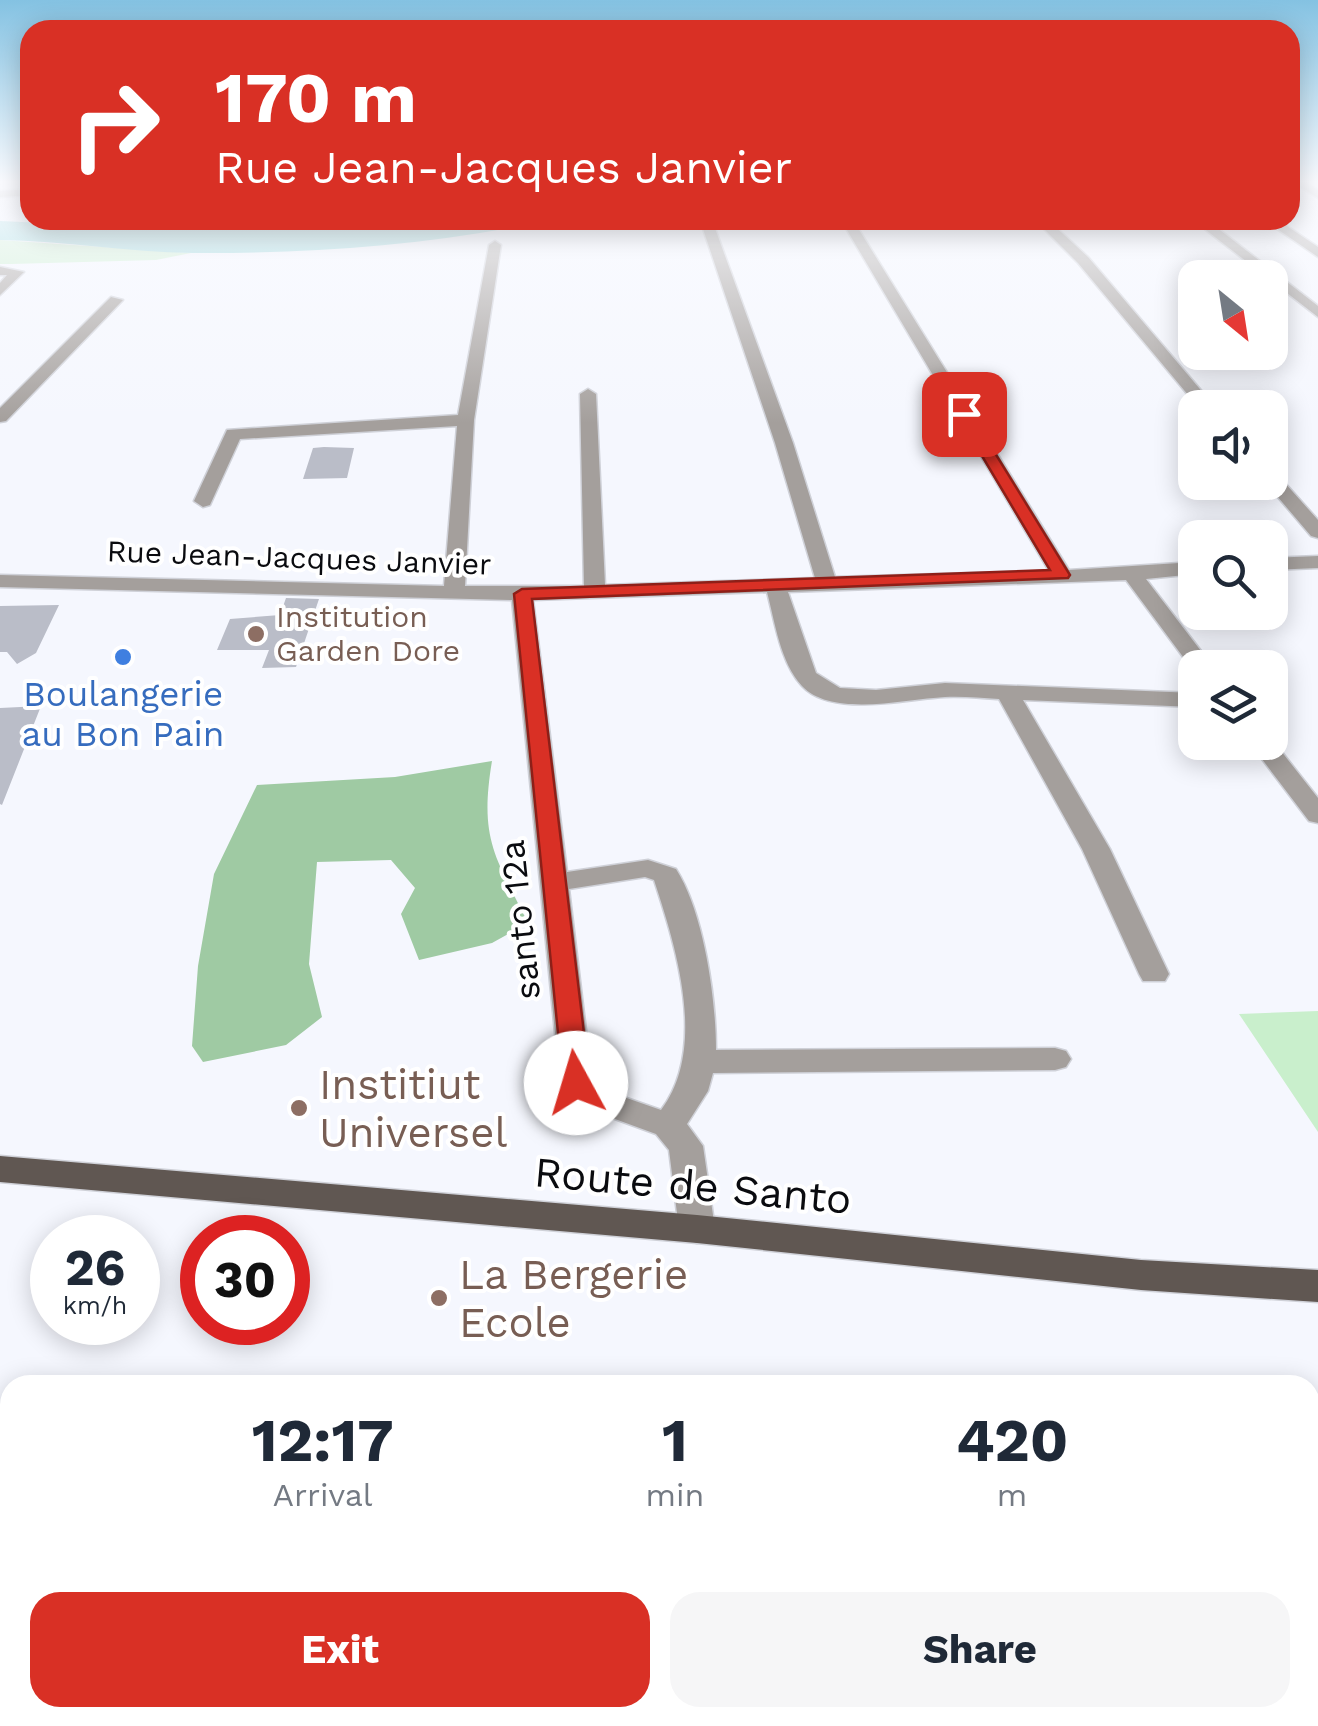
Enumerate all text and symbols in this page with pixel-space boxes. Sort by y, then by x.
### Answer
text: 170 m [215,57,417,139]
icon: right [50,60,180,190]
text: Rue Jean-Jacques Janvier [215,141,792,194]
north arrow [1178,260,1288,370]
map controls [1178,260,1288,760]
pin [922,372,1007,457]
icon: arrive [937,387,992,442]
button: sound [1178,390,1288,500]
button: search [1178,520,1288,630]
street label: Rue Jean-Jacques Janvier [106,533,492,582]
place label: Institution Garden Dore [276,599,460,668]
marker: Institution Garden Dore [245,623,267,645]
marker: Boulangerie au Bon Pain [112,646,134,668]
button: layers [1178,650,1288,760]
place label: Boulangerie au Bon Pain [22,673,224,755]
street label: santo 12a [491,838,549,1002]
position arrow [524,1031,628,1135]
place label: Institiut Universel [319,1060,507,1157]
marker: Institiut Universel [288,1097,310,1119]
street label: Route de Santo [532,1147,854,1224]
speed limit sign: 30 [180,1215,310,1345]
text: 26 [65,1238,125,1297]
place label: La Bergerie Ecole [459,1250,688,1347]
marker: La Bergerie Ecole [428,1287,450,1309]
text: km/h [63,1291,127,1320]
text: 12:17 [252,1405,394,1476]
text: 1 [662,1405,688,1476]
text: 420 [956,1405,1068,1476]
text: Arrival [273,1476,373,1514]
text: min [645,1476,704,1514]
text: m [997,1476,1027,1514]
button: Exit [30,1592,650,1707]
button: Share [670,1592,1290,1707]

